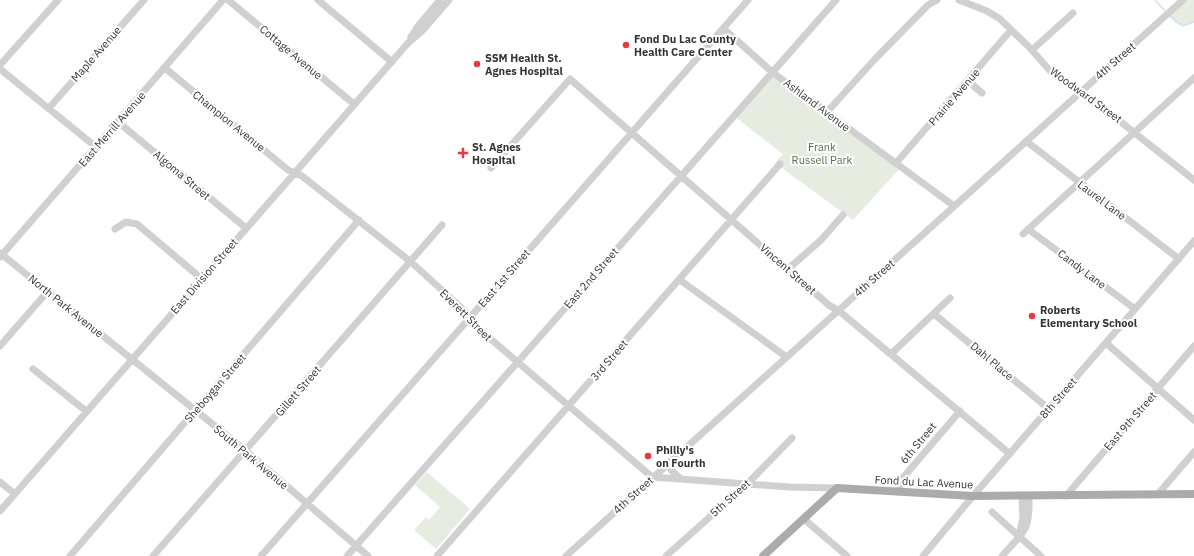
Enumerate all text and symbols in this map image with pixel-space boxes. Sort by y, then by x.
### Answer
street label: Cottage Avenue [257,22,325,82]
street label: Maple Avenue [68,23,124,85]
place label: Fond Du Lac County Health Care Center [634,32,736,59]
street label: 4th Street [1092,39,1138,83]
marker: Fond Du Lac County Health Care Center [621,40,631,50]
place label: SSM Health St. Agnes Hospital [485,51,564,78]
marker: SSM Health St. Agnes Hospital [472,59,482,69]
street label: Woodward Street [1047,64,1125,126]
street label: Prairie Avenue [925,65,983,129]
street label: Ashland Avenue [781,75,853,135]
street label: Champion Avenue [190,87,268,155]
street label: East Merrill Avenue [76,89,148,169]
place label: St. Agnes Hospital [472,140,521,167]
park label: Frank Russell Park [792,140,853,167]
street label: Algoma Street [151,147,213,203]
marker: St. Agnes Hospital [457,147,469,159]
street label: Laurel Lane [1075,177,1129,223]
street label: East Division Street [167,235,241,317]
street label: Vincent Street [757,241,819,297]
street label: East 2nd Street [561,245,621,311]
street label: East 1st Street [475,246,533,310]
street label: Candy Lane [1055,246,1109,292]
street label: 4th Street [851,256,897,300]
street label: North Park Avenue [26,272,106,340]
street label: Everett Street [437,286,495,344]
place label: Roberts Elementary School [1040,303,1138,330]
marker: Roberts Elementary School [1027,311,1037,321]
street label: 3rd Street [587,337,631,383]
street label: Dahl Place [968,339,1016,383]
street label: Sheboygan Street [181,350,249,425]
street label: Gillett Street [272,363,324,419]
street label: 8th Street [1036,375,1080,421]
street label: East 9th Street [1101,389,1159,453]
street label: 6th Street [897,419,939,466]
street label: South Park Avenue [211,422,291,492]
place label: Philly's on Fourth [656,443,705,470]
marker: Philly's on Fourth [643,451,653,461]
street label: Fond du Lac Avenue [874,472,974,492]
street label: 4th Street [610,473,656,517]
street label: 5th Street [707,476,753,520]

